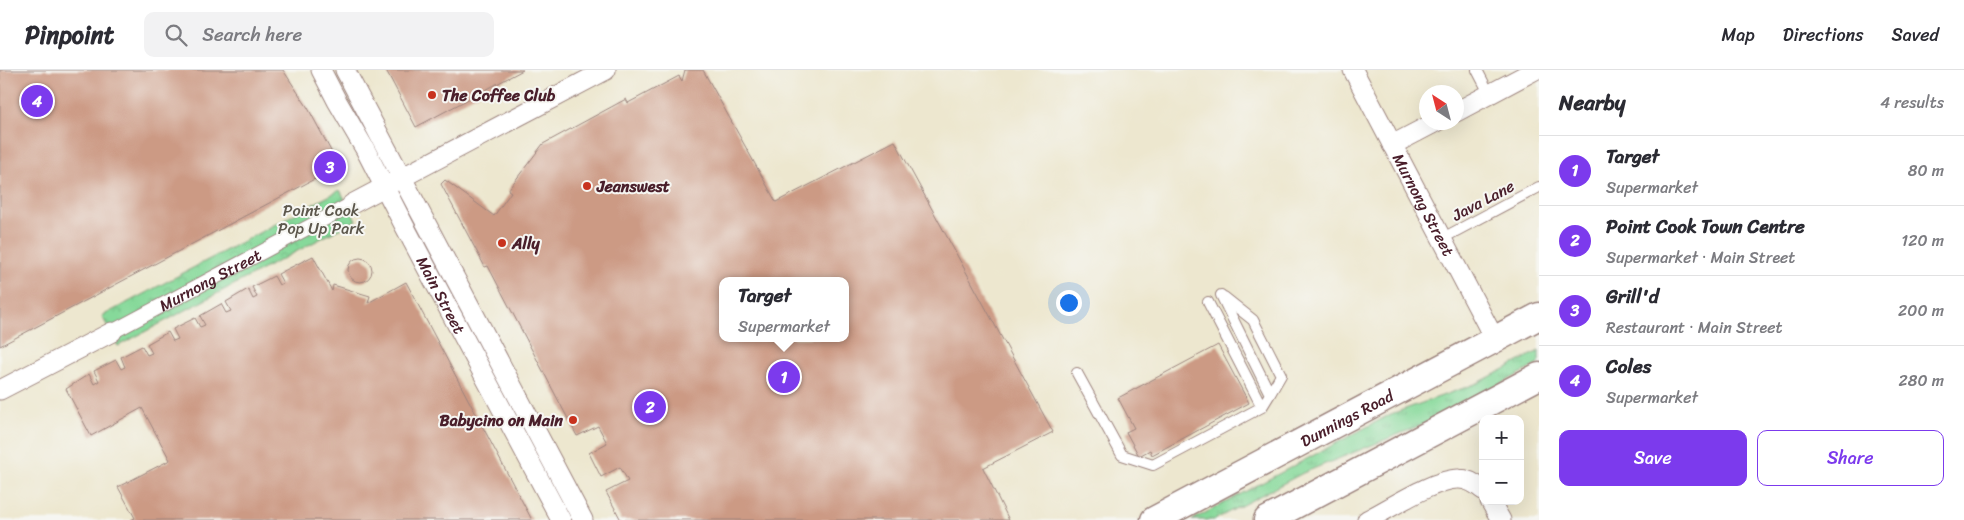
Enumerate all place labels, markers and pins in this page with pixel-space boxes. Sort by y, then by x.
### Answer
place label: The Coffee Club [442,81,556,110]
pin: 4 [21,82,53,120]
marker: The Coffee Club [426,89,438,101]
pin: 3 [314,148,346,186]
place label: Jeanswest [596,172,670,201]
marker: Jeanswest [581,180,593,192]
place label: Ally [511,229,541,258]
marker: Ally [496,237,508,249]
pin: 1 [768,358,800,396]
pin: 2 [634,388,666,426]
place label: Babycino on Main [440,406,563,435]
marker: Babycino on Main [567,414,579,426]

